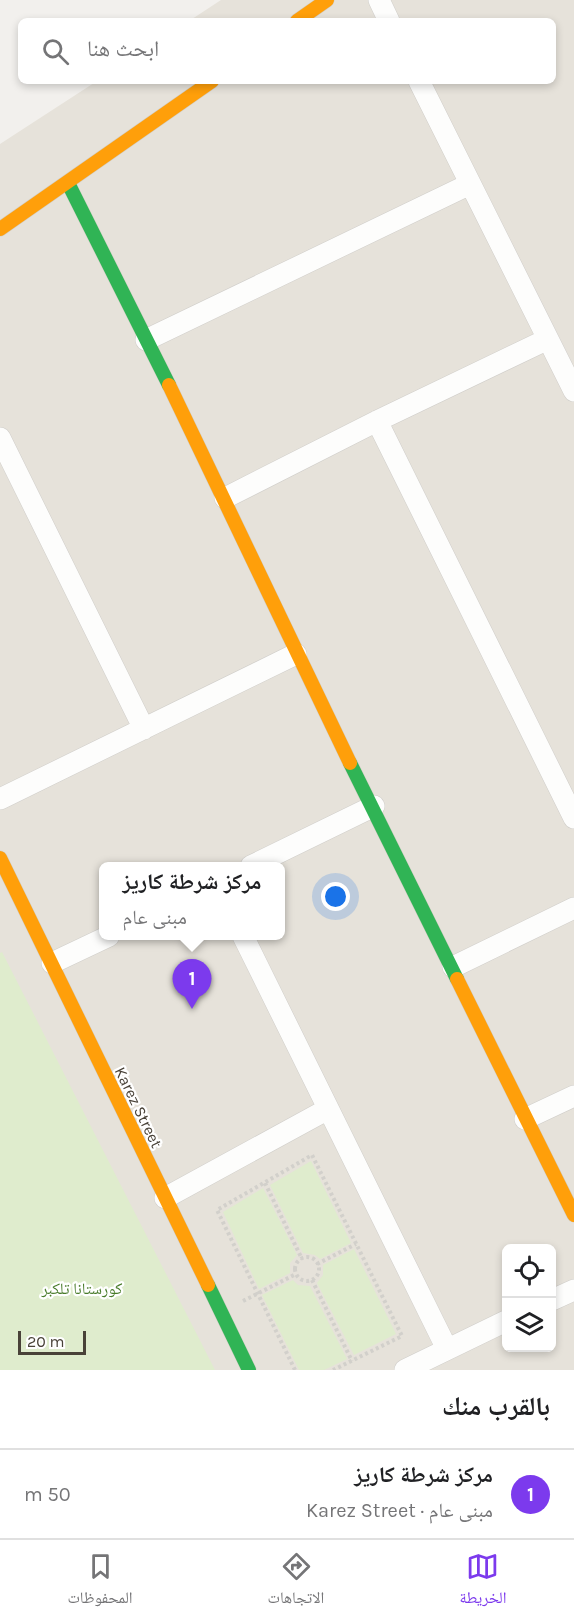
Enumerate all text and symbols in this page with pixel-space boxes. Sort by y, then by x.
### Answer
search box [18,18,556,84]
icon: search [39,35,72,68]
text: ابحث هنا [87,36,159,62]
popup [99,862,285,940]
text: مركز شرطة كاريز [123,869,261,895]
your location [321,882,350,911]
text: مبنى عام [123,906,187,929]
pin: 1 [172,960,212,1009]
street label: Karez Street [111,1064,166,1151]
map controls [502,1244,556,1352]
button: locate [502,1244,556,1298]
park label: كورستانا تلكبر [41,1279,123,1298]
button: layers [502,1298,556,1352]
scale bar [18,1328,86,1356]
text: 20 m [27,1332,65,1351]
text: بالقرب منك [442,1391,550,1422]
text: مركز شرطة كاريز [354,1462,493,1488]
text: 50 m [24,1483,71,1506]
text: 1 [527,1483,534,1506]
text: مبنى عام · Karez Street [306,1499,493,1522]
tab: المحفوظات [68,1550,133,1613]
tab: الاتجاهات [268,1550,324,1613]
tab: الخريطة [459,1550,507,1613]

